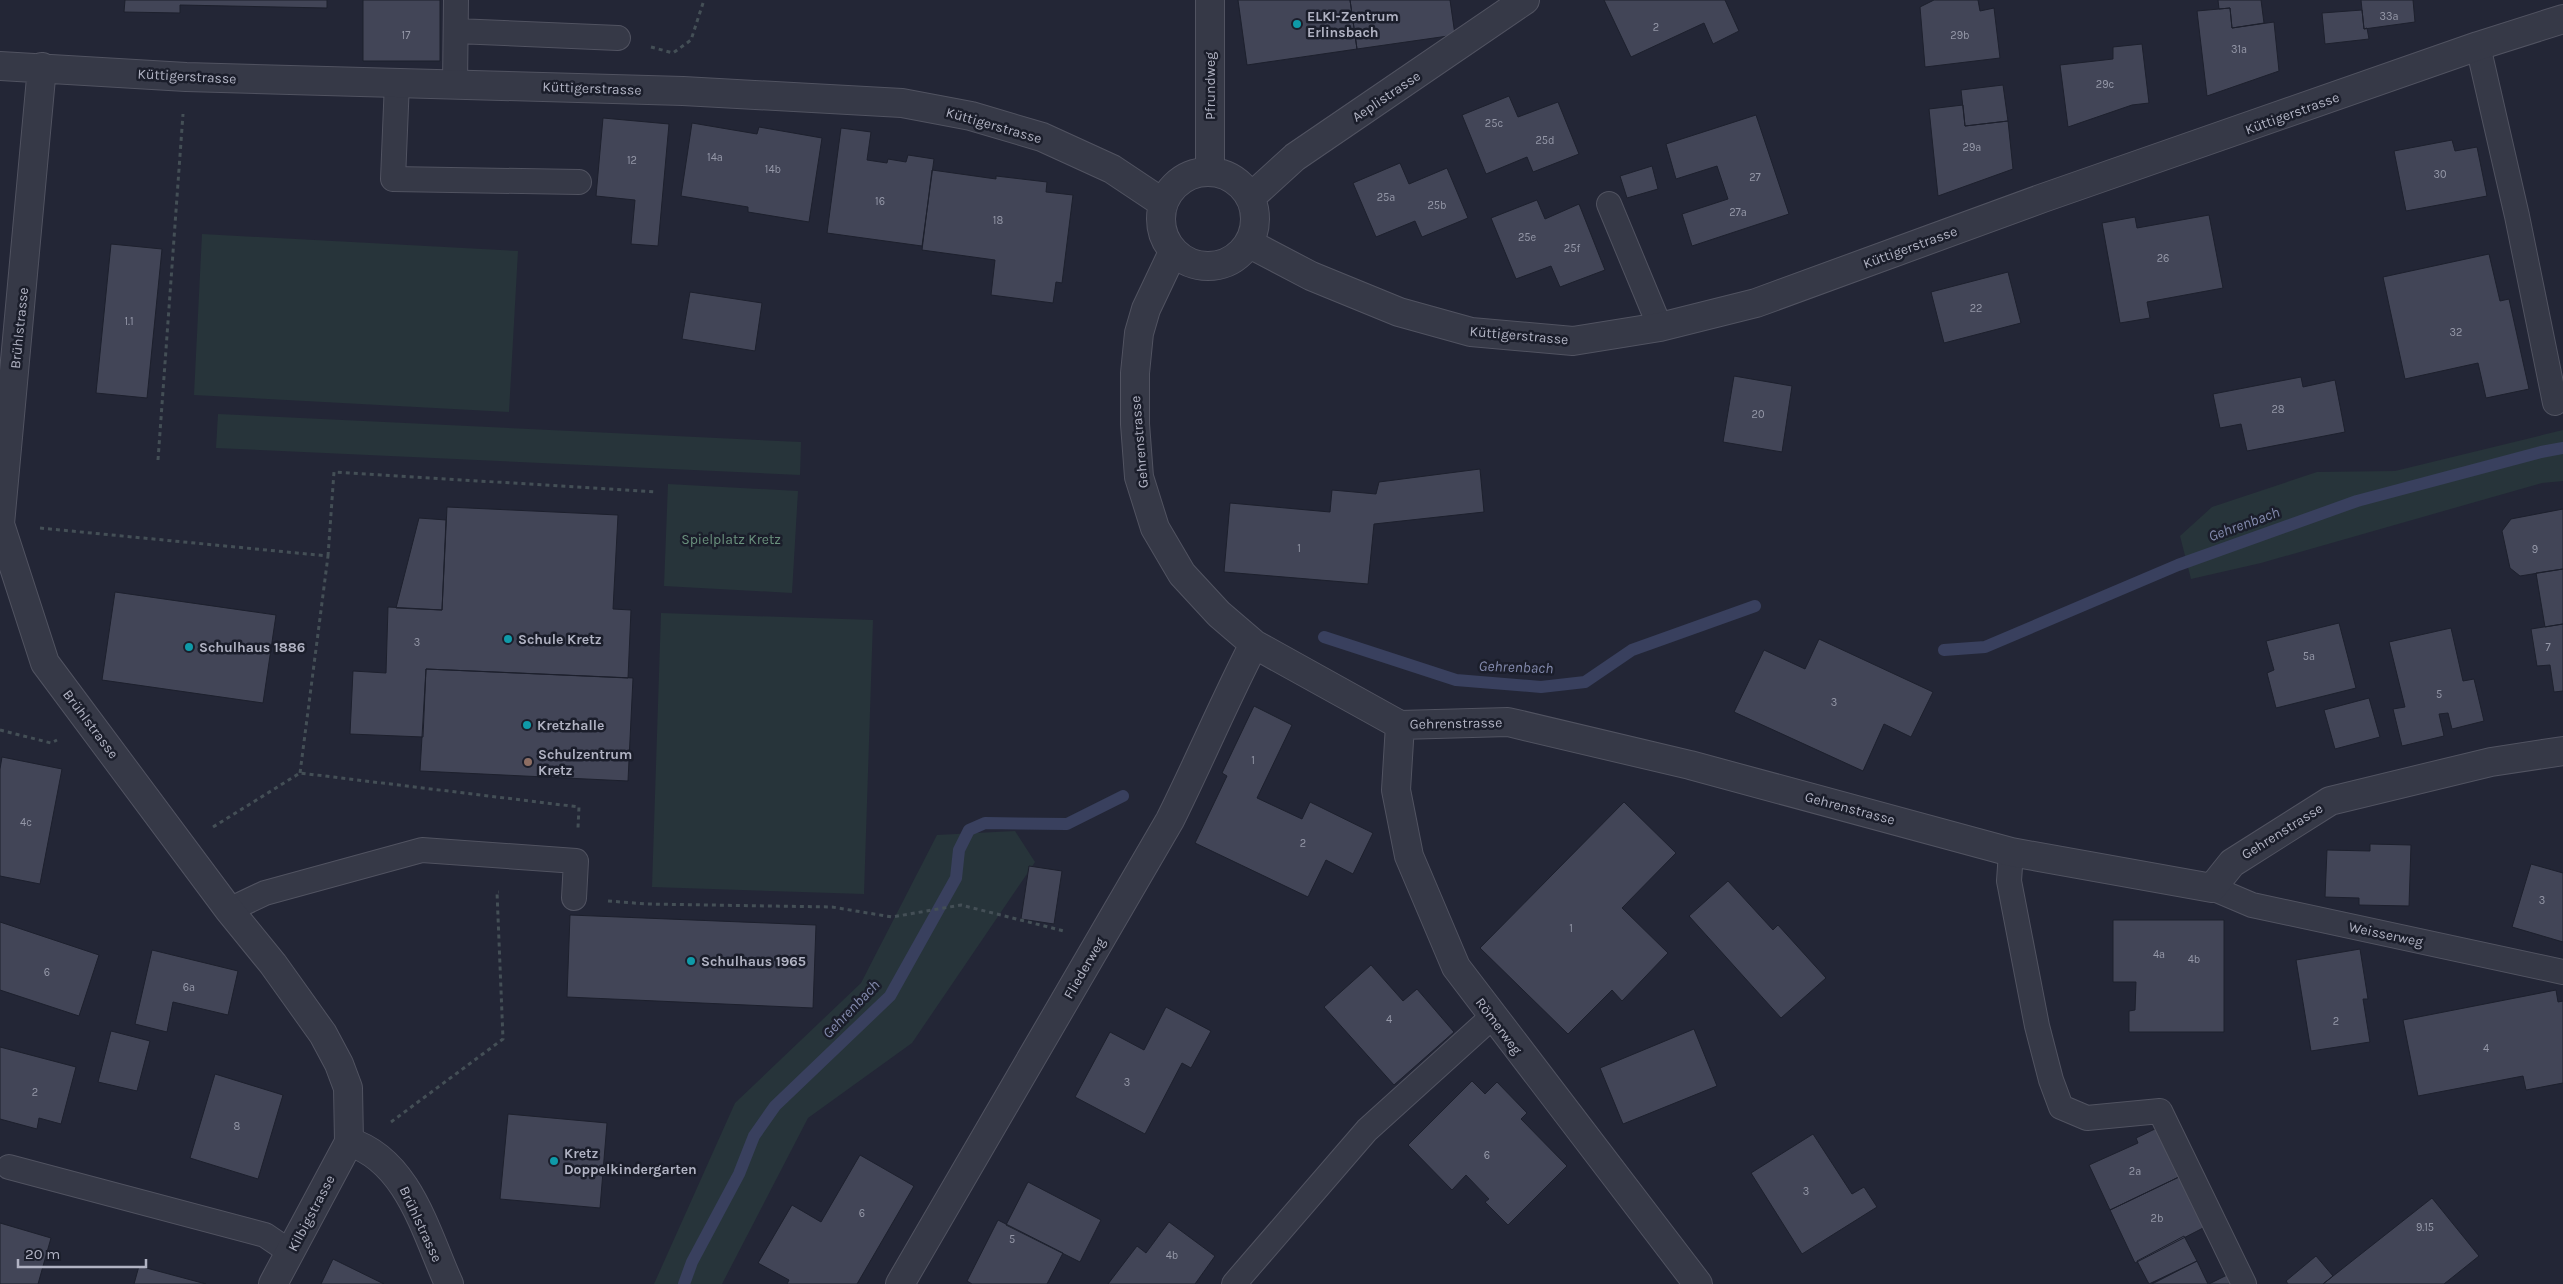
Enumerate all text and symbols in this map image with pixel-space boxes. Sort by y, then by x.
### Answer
place label: ELKI-Zentrum Erlinsbach [1307,8,1399,41]
house number: 33a [2379,10,2399,23]
marker: ELKI-Zentrum Erlinsbach [1291,18,1303,30]
house number: 2 [1653,21,1659,34]
house number: 17 [402,29,410,42]
house number: 29b [1950,29,1970,42]
house number: 31a [2231,43,2247,56]
street label: Pfrundweg [1202,52,1219,120]
street label: Küttigerstrasse [137,65,237,88]
street label: Aeplistrasse [1349,67,1424,125]
street label: Küttigerstrasse [542,78,642,99]
house number: 29c [2096,78,2115,91]
street label: Küttigerstrasse [2243,89,2342,138]
street label: Küttigerstrasse [944,104,1044,147]
house number: 25c [1485,117,1503,130]
house number: 25d [1535,134,1555,147]
house number: 29a [1963,141,1981,154]
house number: 14a [707,151,723,164]
house number: 12 [627,154,637,167]
house number: 14b [765,163,781,176]
house number: 30 [2433,168,2447,181]
house number: 27 [1749,171,1761,184]
house number: 25a [1377,191,1395,204]
house number: 16 [875,195,885,208]
house number: 25b [1427,199,1447,212]
house number: 27a [1729,206,1747,219]
house number: 18 [993,214,1003,227]
street label: Küttigerstrasse [1861,223,1960,272]
house number: 25e [1518,231,1536,244]
house number: 25f [1564,242,1580,255]
house number: 26 [2157,252,2169,265]
street label: Brühlstrasse [7,286,32,370]
house number: 22 [1970,302,1982,315]
house number: 1.1 [124,315,134,328]
street label: Küttigerstrasse [1469,323,1569,348]
house number: 32 [2450,326,2462,339]
street label: Gehrenstrasse [1127,395,1152,489]
house number: 28 [2271,403,2285,416]
house number: 20 [1752,408,1764,421]
water label: Gehrenbach [2206,503,2282,545]
park label: Spielplatz Kretz [681,531,781,548]
house number: 1 [1297,542,1301,555]
house number: 9 [2532,543,2538,556]
place label: Schule Kretz [518,631,602,648]
marker: Schule Kretz [502,633,514,645]
house number: 3 [414,636,420,649]
place label: Schulhaus 1886 [199,639,305,656]
marker: Schulhaus 1886 [183,641,195,653]
house number: 7 [2545,641,2551,654]
house number: 5a [2303,650,2315,663]
water label: Gehrenbach [1478,657,1554,677]
street label: Brühlstrasse [59,686,122,762]
house number: 5 [2436,688,2442,701]
house number: 3 [1831,696,1837,709]
street label: Gehrenstrasse [1410,714,1502,733]
place label: Kretzhalle [537,717,604,734]
marker: Kretzhalle [521,719,533,731]
place label: Schulzentrum Kretz [538,746,632,779]
house number: 1 [1251,754,1255,767]
marker: Schulzentrum Kretz [522,756,534,768]
street label: Gehrenstrasse [1803,788,1897,829]
street label: Gehrenstrasse [2238,800,2326,863]
house number: 4c [20,816,32,829]
house number: 2 [1300,837,1306,850]
house number: 3 [2539,894,2545,907]
street label: Weisserweg [2347,918,2425,951]
house number: 1 [1569,922,1573,935]
street label: Fliederweg [1060,934,1109,1002]
house number: 4a [2153,948,2165,961]
place label: Schulhaus 1965 [701,953,806,970]
house number: 4b [2188,953,2200,966]
marker: Schulhaus 1965 [685,955,697,967]
house number: 6 [44,966,50,979]
water label: Gehrenbach [819,976,883,1042]
house number: 6a [183,981,195,994]
street label: Römerweg [1472,995,1526,1058]
house number: 4 [1386,1013,1392,1026]
house number: 2 [2333,1015,2339,1028]
house number: 4 [2483,1042,2489,1055]
house number: 3 [1124,1076,1130,1089]
house number: 2 [32,1086,38,1099]
house number: 8 [234,1120,241,1133]
place label: Kretz Doppelkindergarten [564,1145,697,1178]
house number: 6 [1484,1149,1490,1162]
marker: Kretz Doppelkindergarten [548,1155,560,1167]
house number: 2a [2129,1165,2141,1178]
street label: Kilbigstrasse [284,1172,339,1254]
street label: Brühlstrasse [396,1184,446,1265]
house number: 3 [1803,1185,1809,1198]
house number: 6 [859,1207,865,1220]
house number: 2b [2151,1212,2163,1225]
house number: 9.15 [2416,1221,2434,1234]
house number: 5 [1009,1233,1015,1246]
scale bar [18,1236,145,1268]
text: 20 m [25,1245,60,1263]
house number: 4b [1166,1249,1178,1262]

